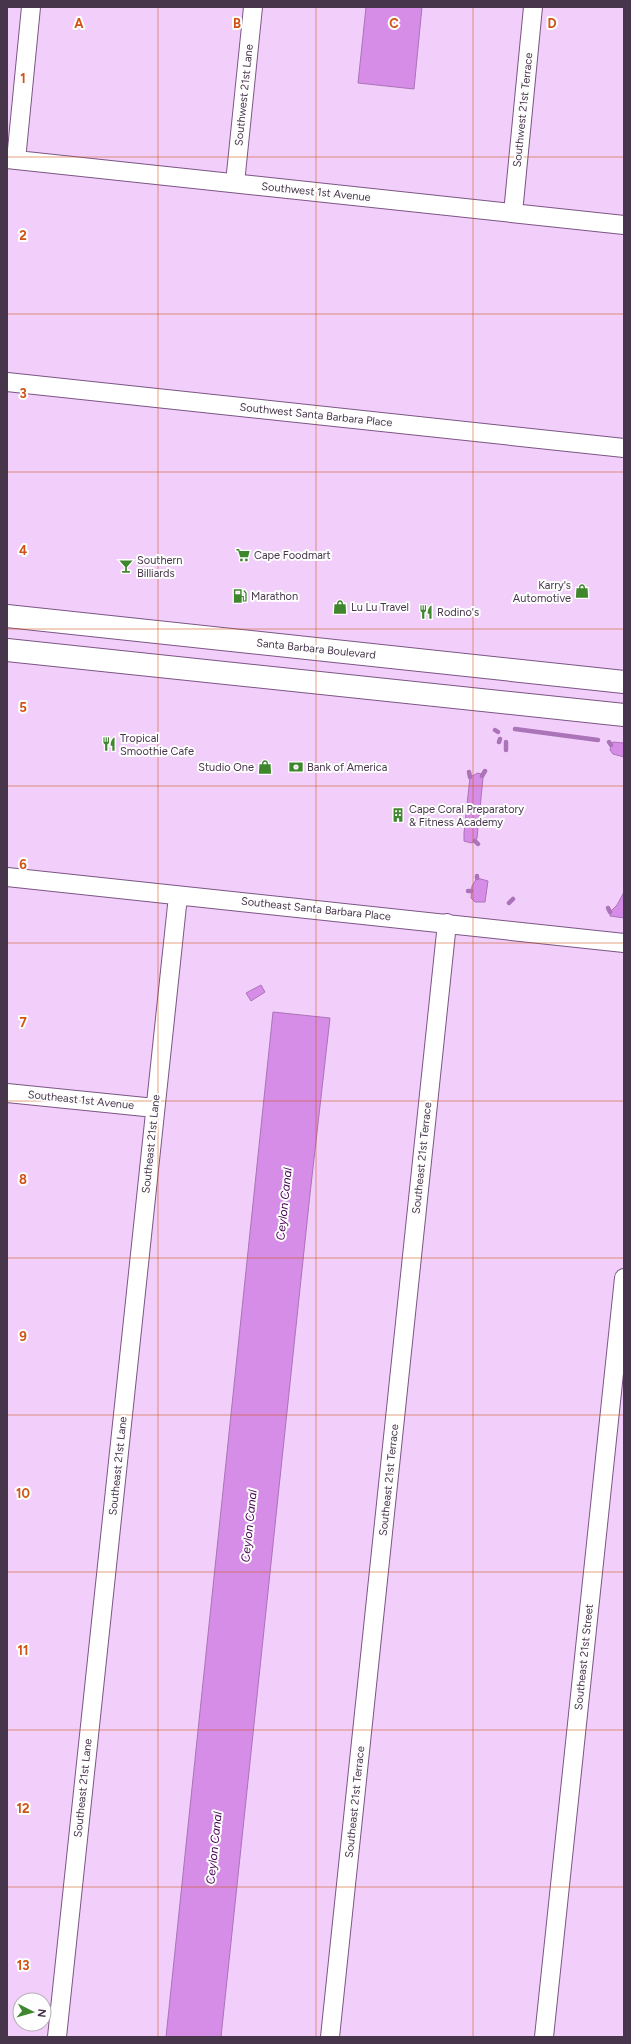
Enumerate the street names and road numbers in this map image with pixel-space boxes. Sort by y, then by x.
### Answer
street label: Southwest 21st Lane [232,44,256,146]
street label: Southwest 21st Terrace [511,52,535,168]
street label: Southwest 1st Avenue [261,180,371,204]
street label: Southwest Santa Barbara Place [239,401,393,429]
street label: Santa Barbara Boulevard [256,636,376,662]
street label: Southeast Santa Barbara Place [240,895,392,923]
street label: Southeast 1st Avenue [27,1088,135,1112]
street label: Southeast 21st Lane [139,1094,163,1194]
street label: Southeast 21st Terrace [410,1101,434,1215]
street label: Southeast 21st Lane [106,1416,130,1516]
street label: Southeast 21st Terrace [377,1423,401,1537]
street label: Southeast 21st Street [572,1603,596,1711]
street label: Southeast 21st Lane [71,1738,95,1838]
street label: Southeast 21st Terrace [343,1745,367,1859]

